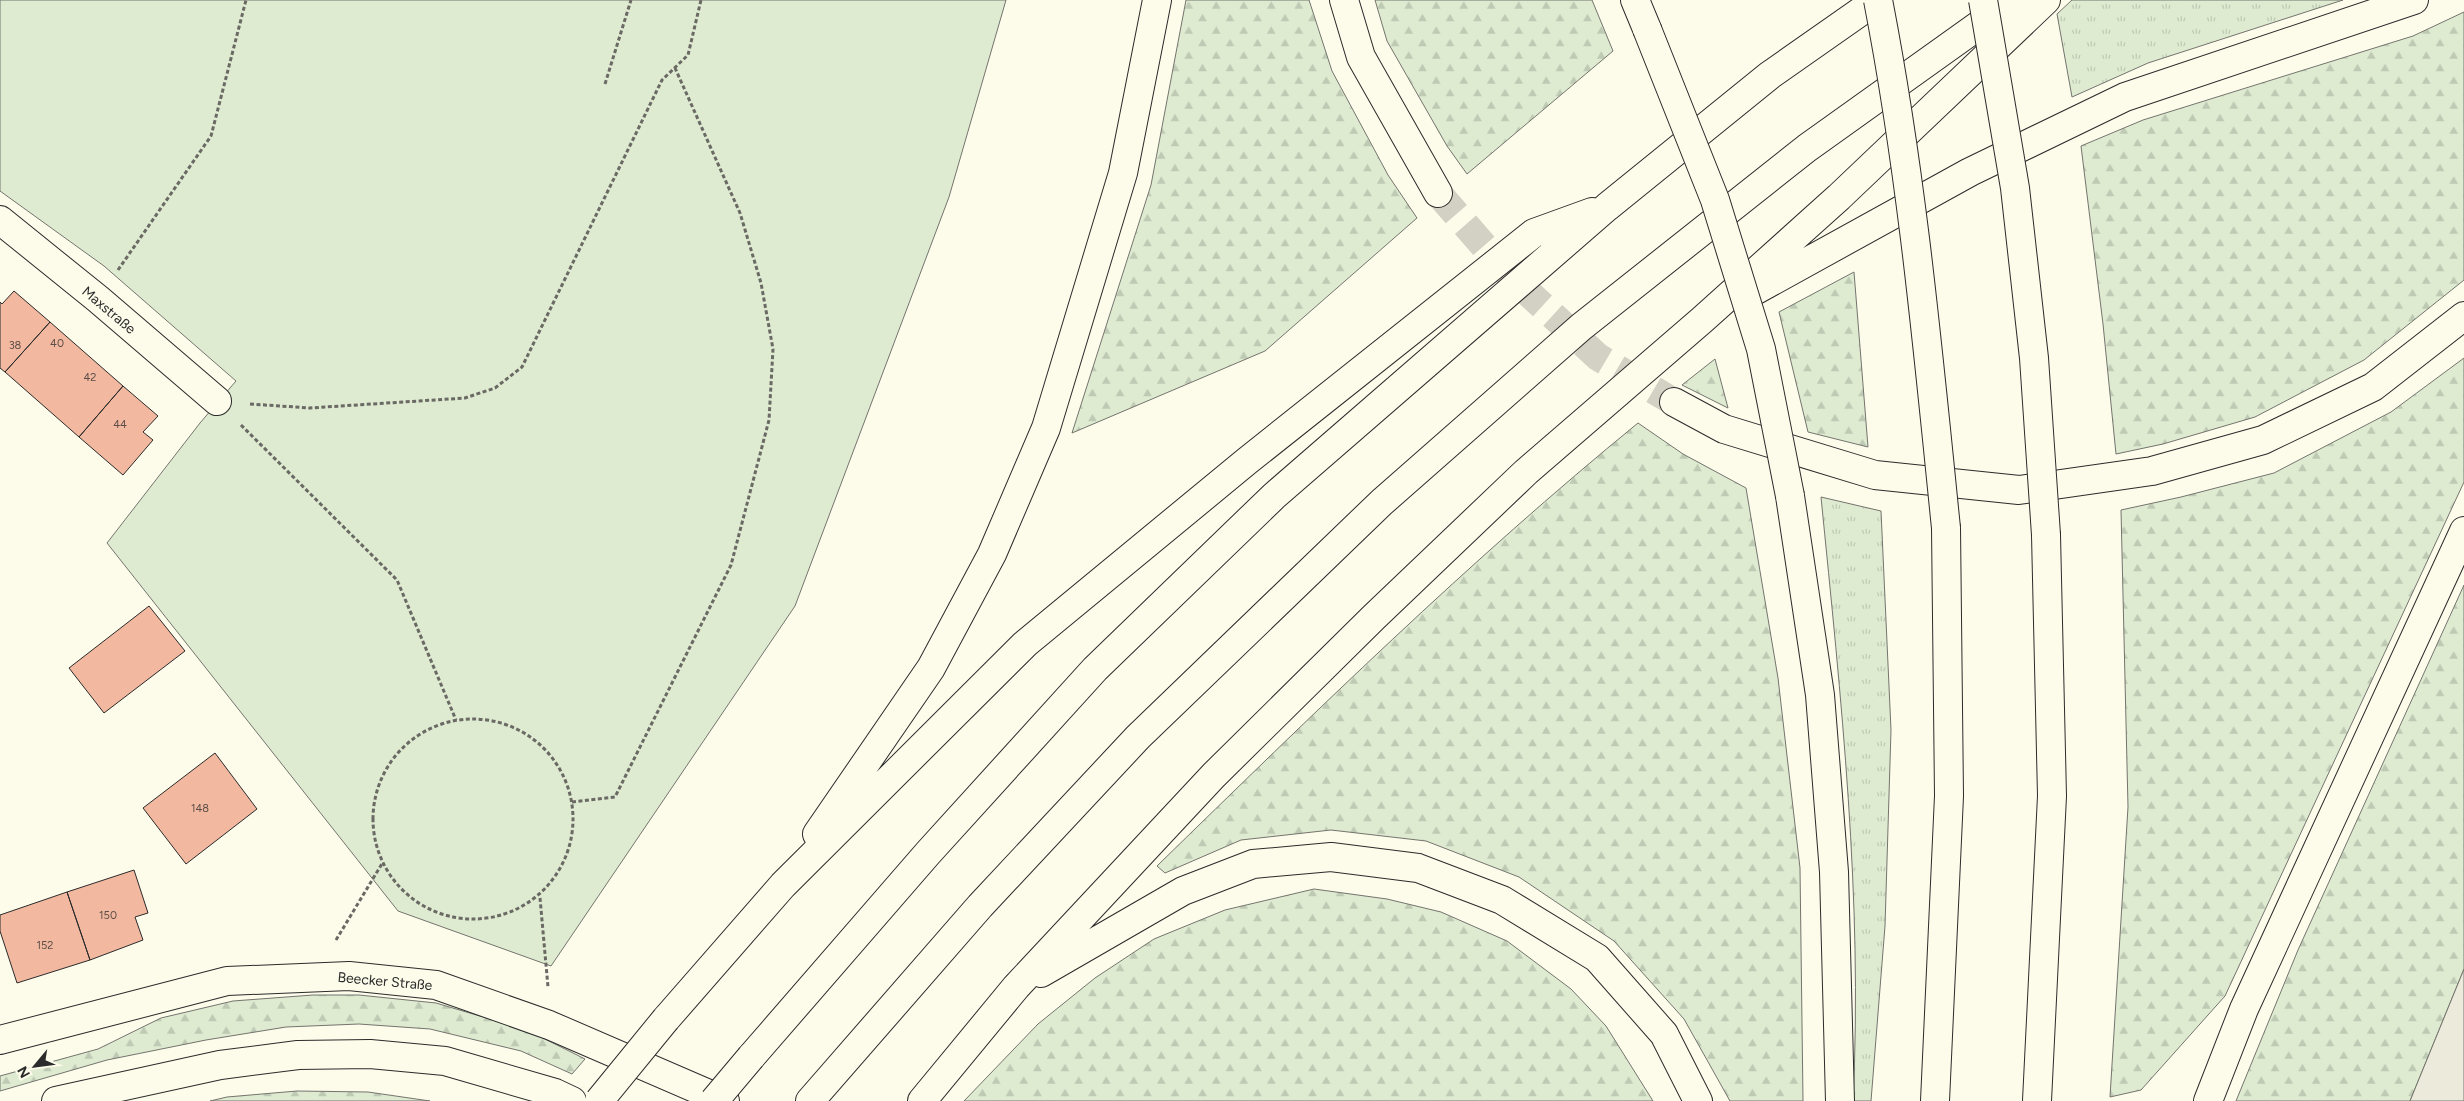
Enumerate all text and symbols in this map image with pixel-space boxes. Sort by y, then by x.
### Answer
street label: Maxstraße [78,283,139,338]
house number: 40 [50,337,64,350]
house number: 38 [9,339,22,352]
house number: 42 [84,371,96,384]
house number: 44 [113,418,127,431]
house number: 148 [191,802,209,815]
house number: 150 [99,909,117,922]
house number: 152 [36,939,54,952]
street label: Beecker Straße [337,969,433,994]
north arrow [10,1041,60,1091]
text: N [14,1063,34,1081]

